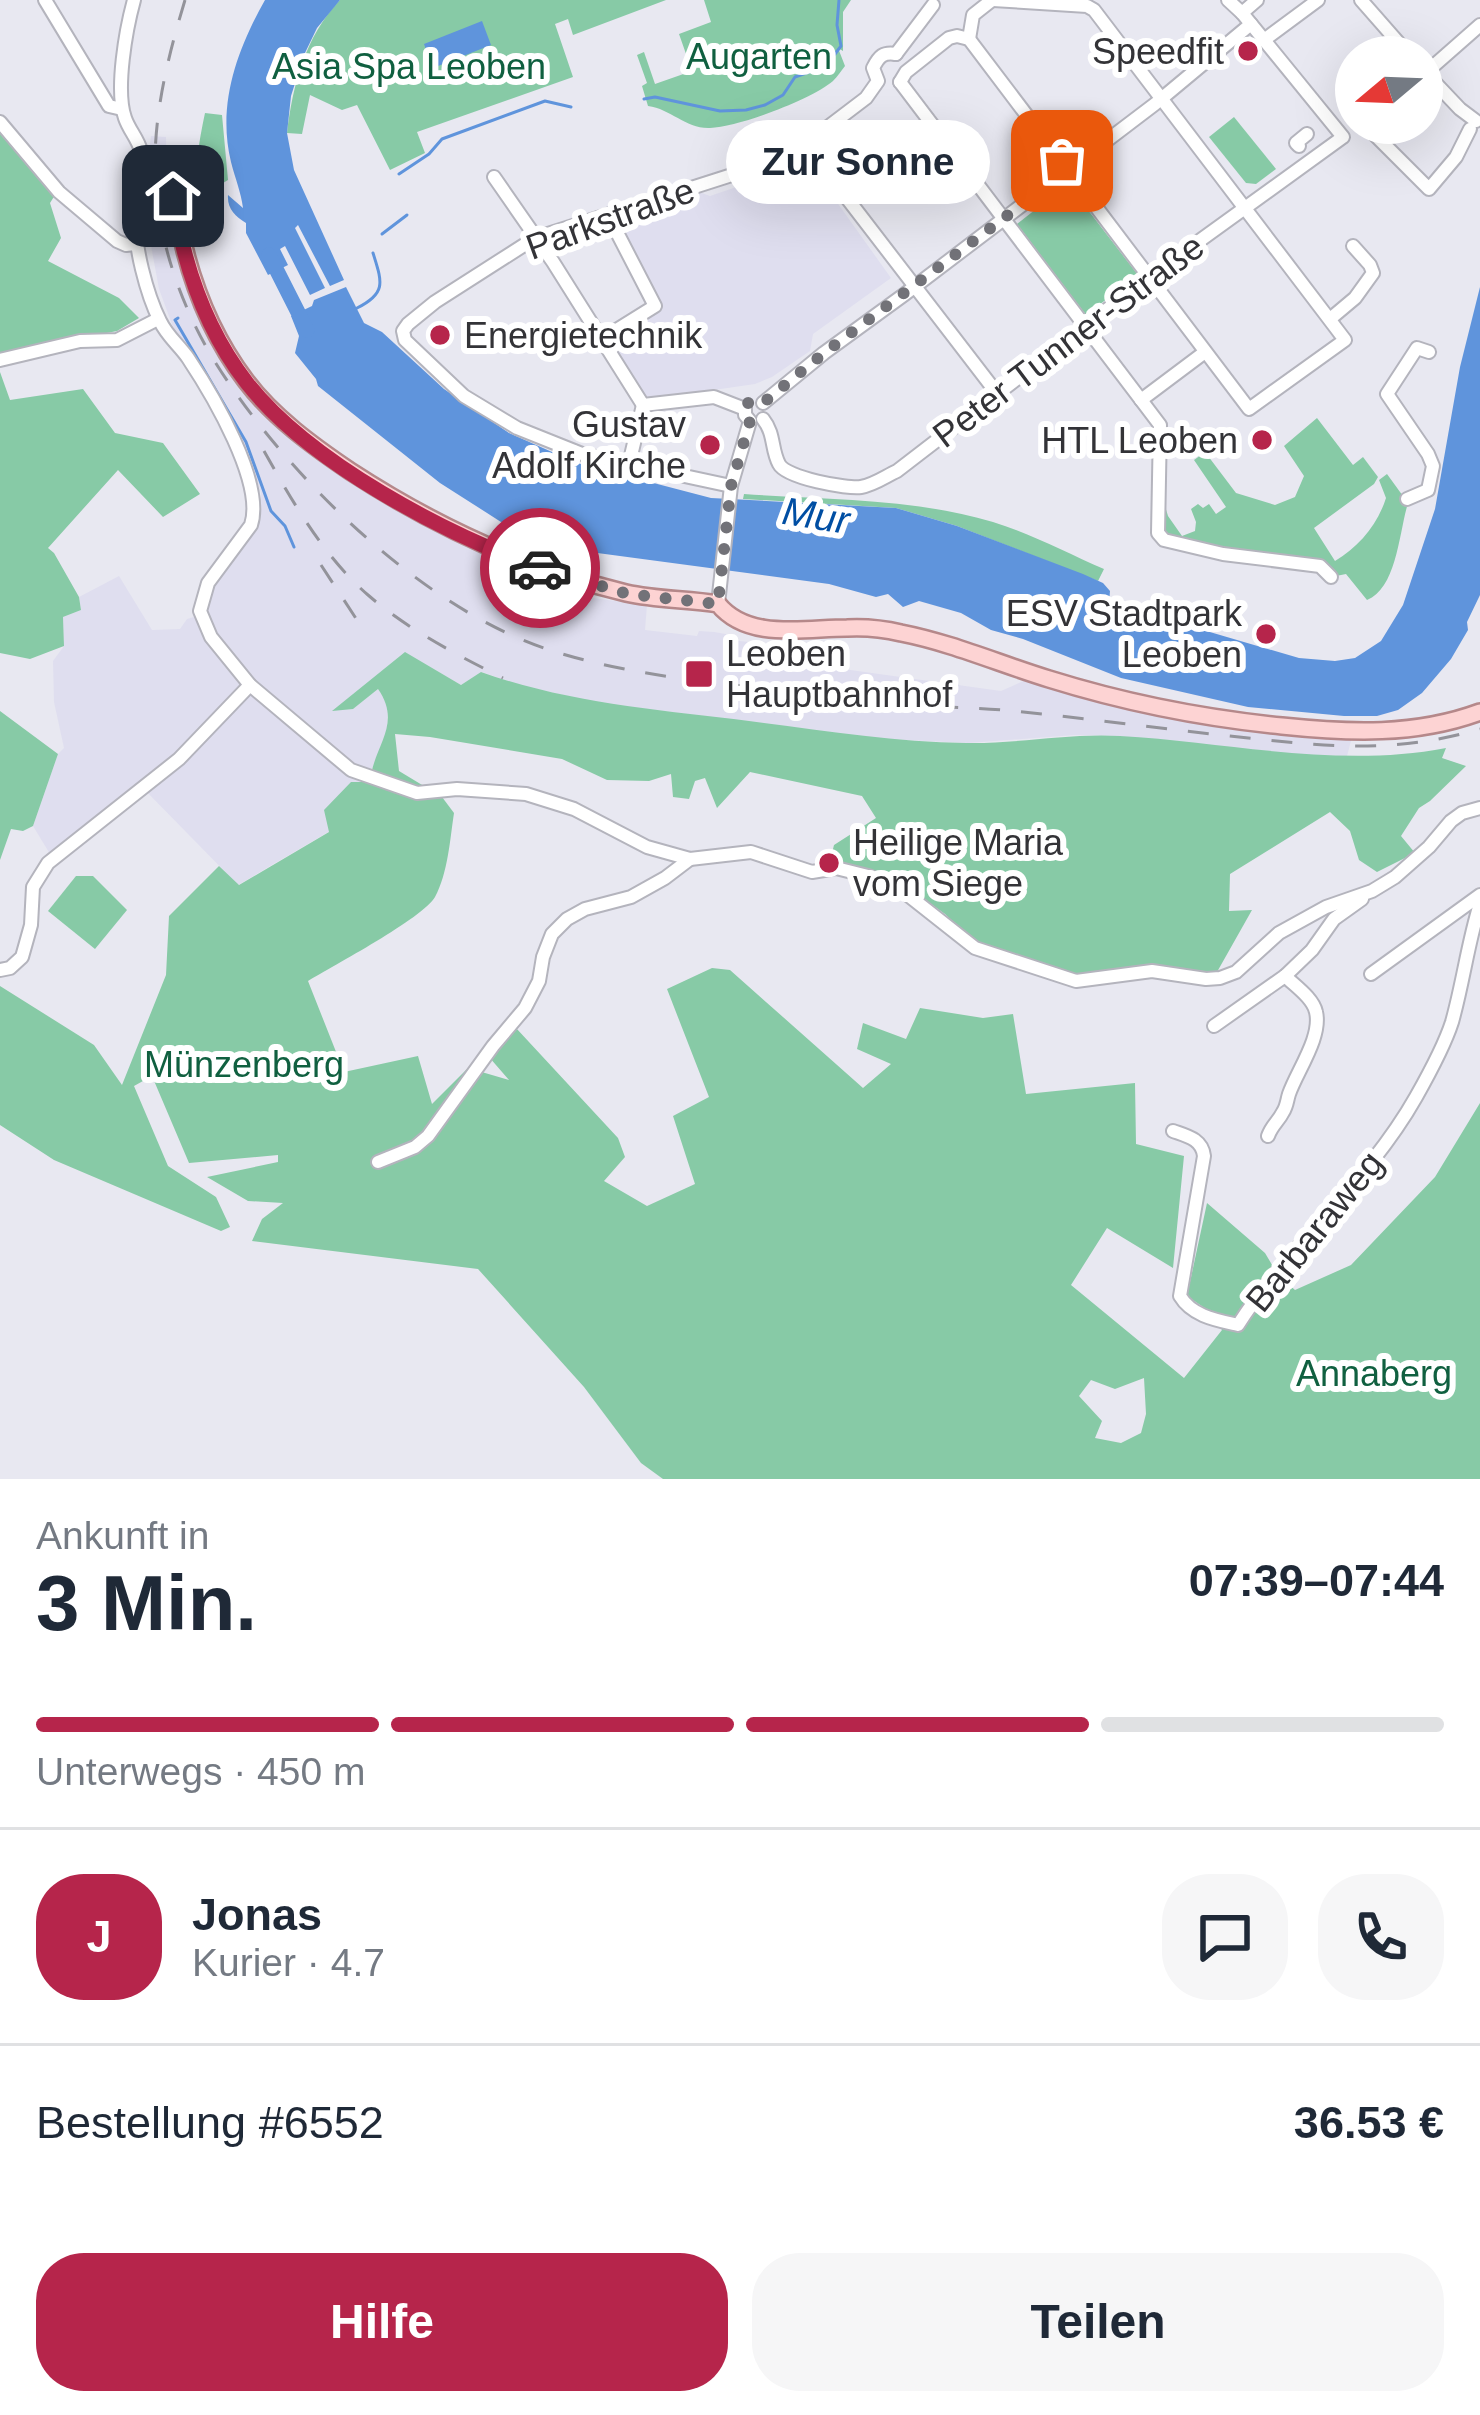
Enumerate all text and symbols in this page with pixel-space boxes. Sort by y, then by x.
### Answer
place label: Speedfit [1092,31,1224,72]
park label: Augarten [686,36,832,77]
north arrow [1335,36,1443,144]
map controls [1335,36,1443,144]
marker: Speedfit [1235,38,1261,64]
park label: Asia Spa Leoben [272,46,546,87]
pin [1011,110,1113,212]
callout: Zur Sonne [726,119,990,203]
icon: bag [1029,128,1095,194]
text: Zur Sonne [762,140,954,183]
pin [122,145,224,247]
icon: home [140,163,206,229]
street label: Parkstraße [520,169,700,268]
street label: Peter Tunner-Straße [925,225,1212,456]
place label: Energietechnik [464,315,703,356]
marker: Energietechnik [427,322,453,348]
place label: Gustav Adolf Kirche [492,404,686,486]
place label: HTL Leoben [1041,420,1238,461]
marker: HTL Leoben [1249,427,1275,453]
marker: Gustav Adolf Kirche [697,432,723,458]
water label: Mur [779,489,854,542]
courier [480,508,600,628]
icon: car [507,535,573,601]
place label: ESV Stadtpark Leoben [1006,593,1243,675]
marker: ESV Stadtpark Leoben [1253,621,1279,647]
place label: Leoben Hauptbahnhof [726,633,953,715]
marker: Leoben Hauptbahnhof [683,658,715,690]
place label: Heilige Maria vom Siege [853,822,1064,904]
marker: Heilige Maria vom Siege [816,850,842,876]
park label: Münzenberg [144,1044,344,1085]
street label: Barbaraweg [1237,1143,1391,1320]
park label: Annaberg [1296,1353,1452,1394]
text: Ankunft in [36,1514,209,1557]
text: 07:39–07:44 [1189,1555,1444,1606]
text: 3 Min. [36,1559,257,1647]
text: Unterwegs · 450 m [36,1750,365,1793]
button: chat [1162,1874,1288,2000]
button: phone [1318,1874,1444,2000]
text: Jonas [192,1889,322,1940]
text: J [86,1911,112,1962]
text: Kurier · 4.7 [192,1941,385,1984]
text: Bestellung #6552 [36,2097,384,2148]
text: 36.53 € [1294,2097,1444,2148]
button: Hilfe [36,2253,728,2391]
button: Teilen [752,2253,1444,2391]

